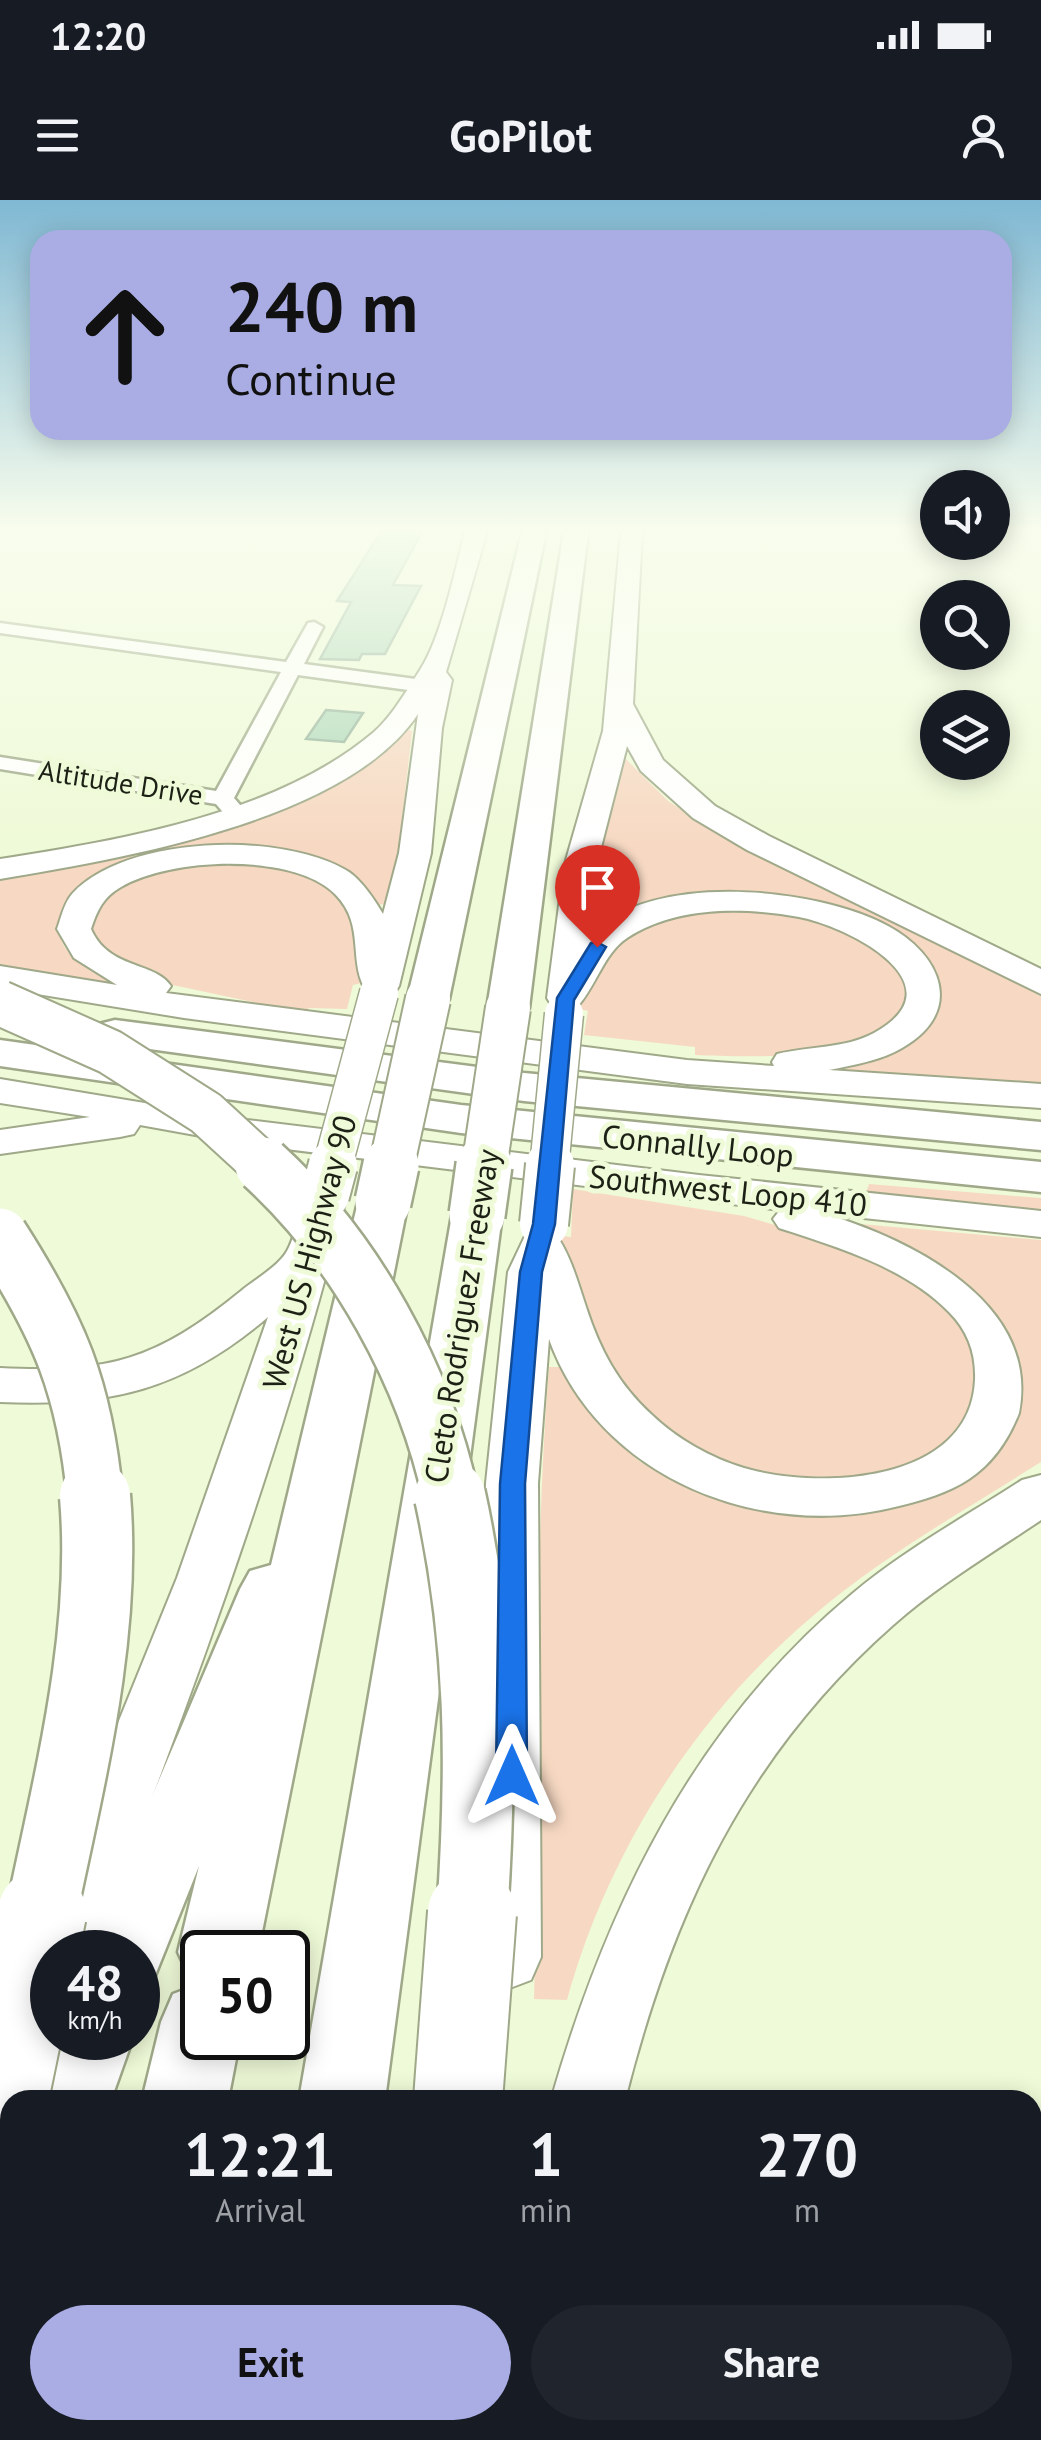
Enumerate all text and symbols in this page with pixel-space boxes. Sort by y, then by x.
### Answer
text: 12:20 [50,11,146,60]
text: GoPilot [449,106,592,164]
icon: menu [30,108,85,163]
icon: person [956,108,1011,163]
text: 240 m [225,261,418,351]
icon: ahead [60,270,190,400]
text: Continue [225,349,397,407]
map controls [920,470,1010,780]
button: sound [920,470,1010,560]
button: search [920,580,1010,670]
button: layers [920,690,1010,780]
street label: Altitude Drive [36,751,206,813]
pin [555,845,640,948]
icon: arrive [570,860,625,915]
street label: West US Highway 90 [252,1110,366,1394]
street label: Connally Loop [600,1114,796,1176]
street label: Cleto Rodriguez Freeway [414,1146,508,1486]
street label: Southwest Loop 410 [587,1155,869,1225]
position arrow [460,1724,564,1828]
speed limit sign: 50 [180,1930,310,2060]
text: 48 [67,1950,123,2015]
text: km/h [68,2004,122,2036]
text: 12:21 [184,2115,336,2193]
text: 1 [529,2115,563,2193]
text: 270 [756,2115,858,2193]
text: Arrival [215,2189,305,2231]
text: min [520,2189,572,2231]
text: m [794,2189,820,2231]
button: Exit [30,2305,511,2420]
button: Share [531,2305,1012,2420]

